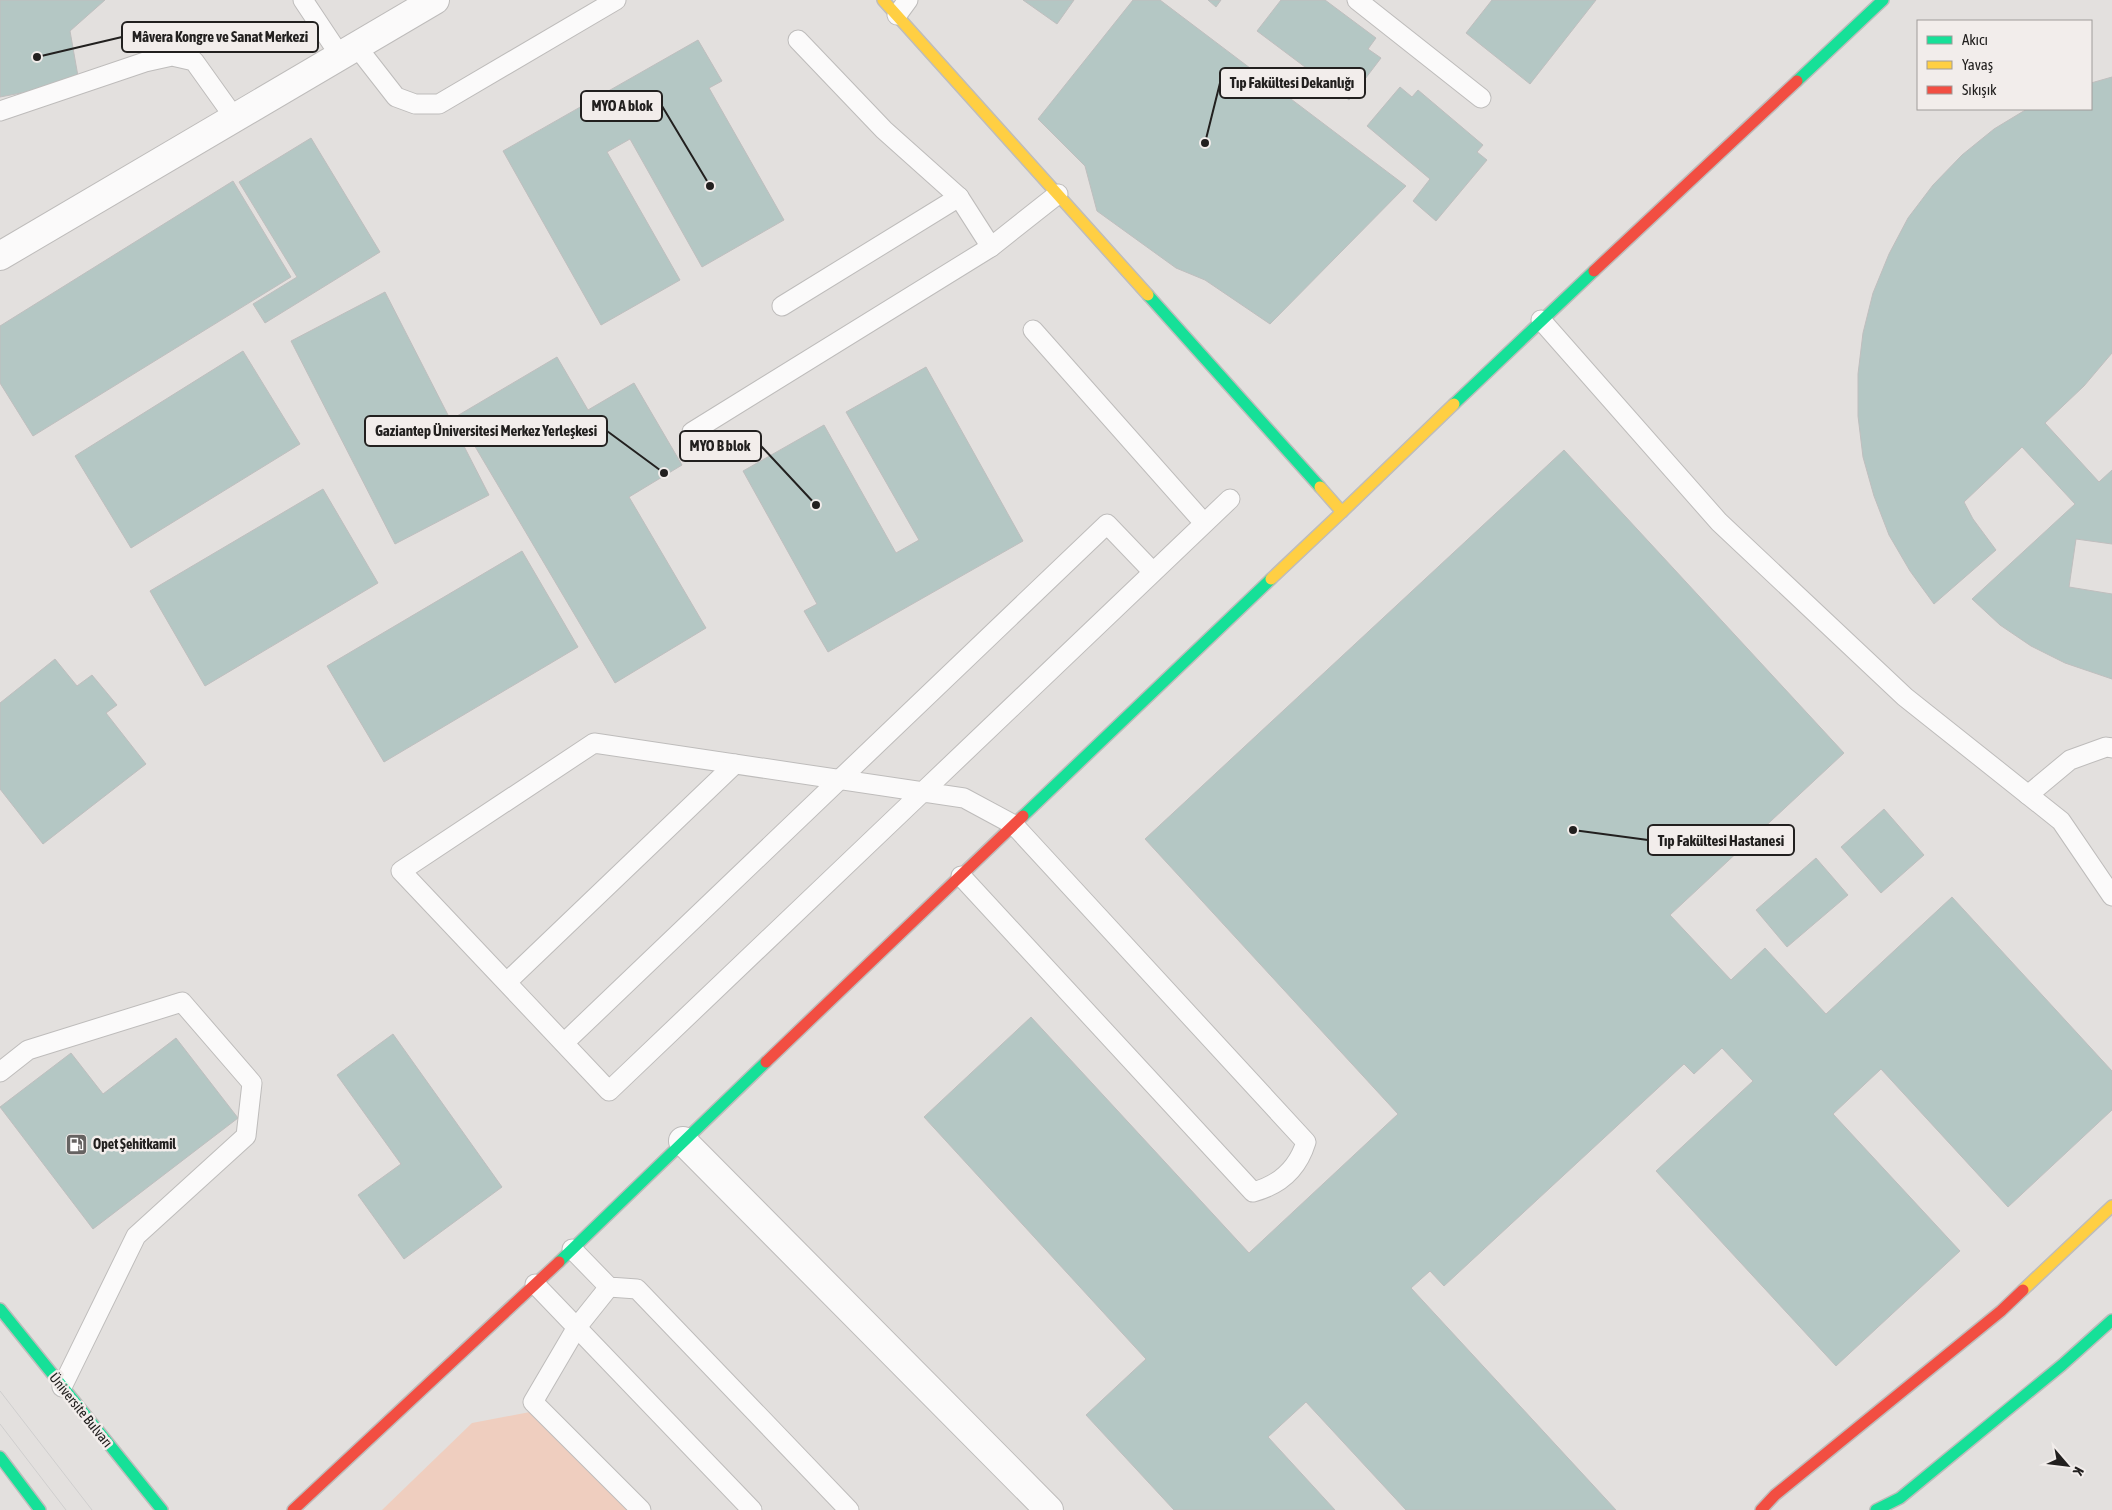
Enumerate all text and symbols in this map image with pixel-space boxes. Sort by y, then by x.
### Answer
legend [1917,20,2092,110]
callout: Mâvera Kongre ve Sanat Merkezi [122,22,318,52]
text: Mâvera Kongre ve Sanat Merkezi [132,28,308,45]
text: Akıcı [1962,31,1988,48]
text: Yavaş [1962,56,1993,73]
callout: Tıp Fakültesi Dekanlığı [1220,68,1365,98]
text: Tıp Fakültesi Dekanlığı [1230,74,1354,91]
text: Sıkışık [1962,81,1997,98]
callout: MYO A blok [581,91,662,121]
text: MYO A blok [591,97,653,114]
callout: Gaziantep Üniversitesi Merkez Yerleşkesi [365,416,607,446]
text: Gaziantep Üniversitesi Merkez Yerleşkesi [375,422,597,439]
callout: MYO B blok [680,431,761,461]
text: MYO B blok [690,437,751,454]
callout: Tıp Fakültesi Hastanesi [1648,825,1794,855]
text: Tıp Fakültesi Hastanesi [1658,832,1784,849]
fuel station icon: Opet Şehitkamil [65,1132,89,1156]
place label: Opet Şehitkamil [93,1136,176,1152]
street label: Üniversite Bulvarı [46,1370,116,1450]
north arrow [2042,1440,2092,1490]
text: K [2070,1464,2087,1478]

